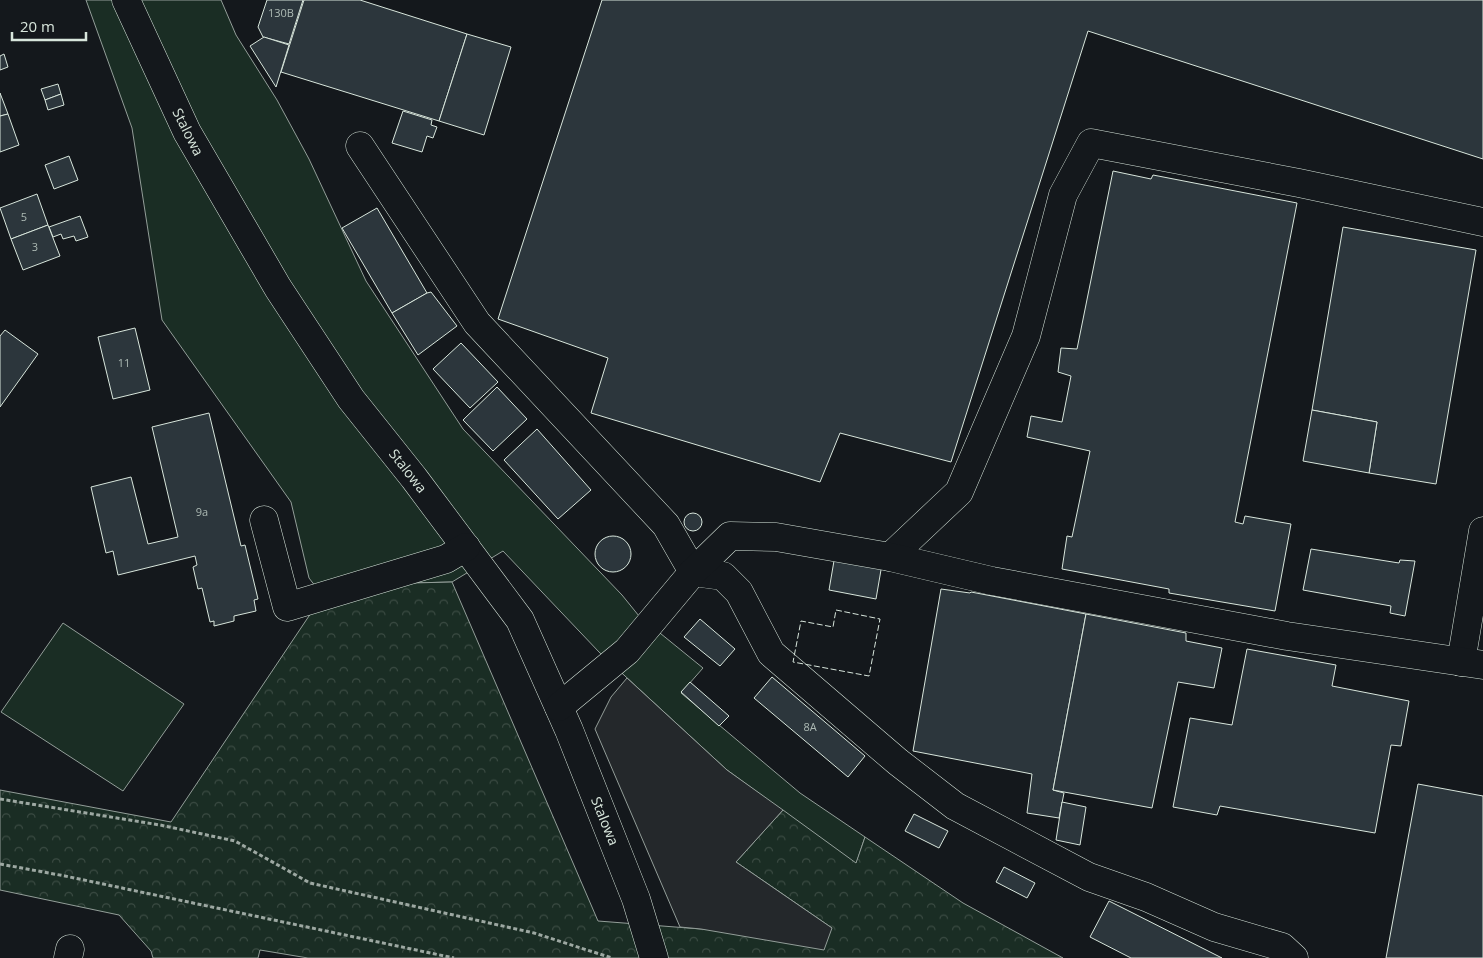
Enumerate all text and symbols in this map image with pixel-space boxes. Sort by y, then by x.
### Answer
house number: 130B [268,5,294,20]
scale bar [12,10,86,42]
text: 20 m [20,16,55,36]
street label: Stalowa [168,105,208,159]
house number: 5 [21,209,27,224]
house number: 3 [32,239,38,254]
house number: 11 [118,355,130,370]
street label: Stalowa [385,445,432,497]
house number: 9a [196,504,208,519]
house number: 8A [803,719,817,734]
street label: Stalowa [587,794,624,848]

